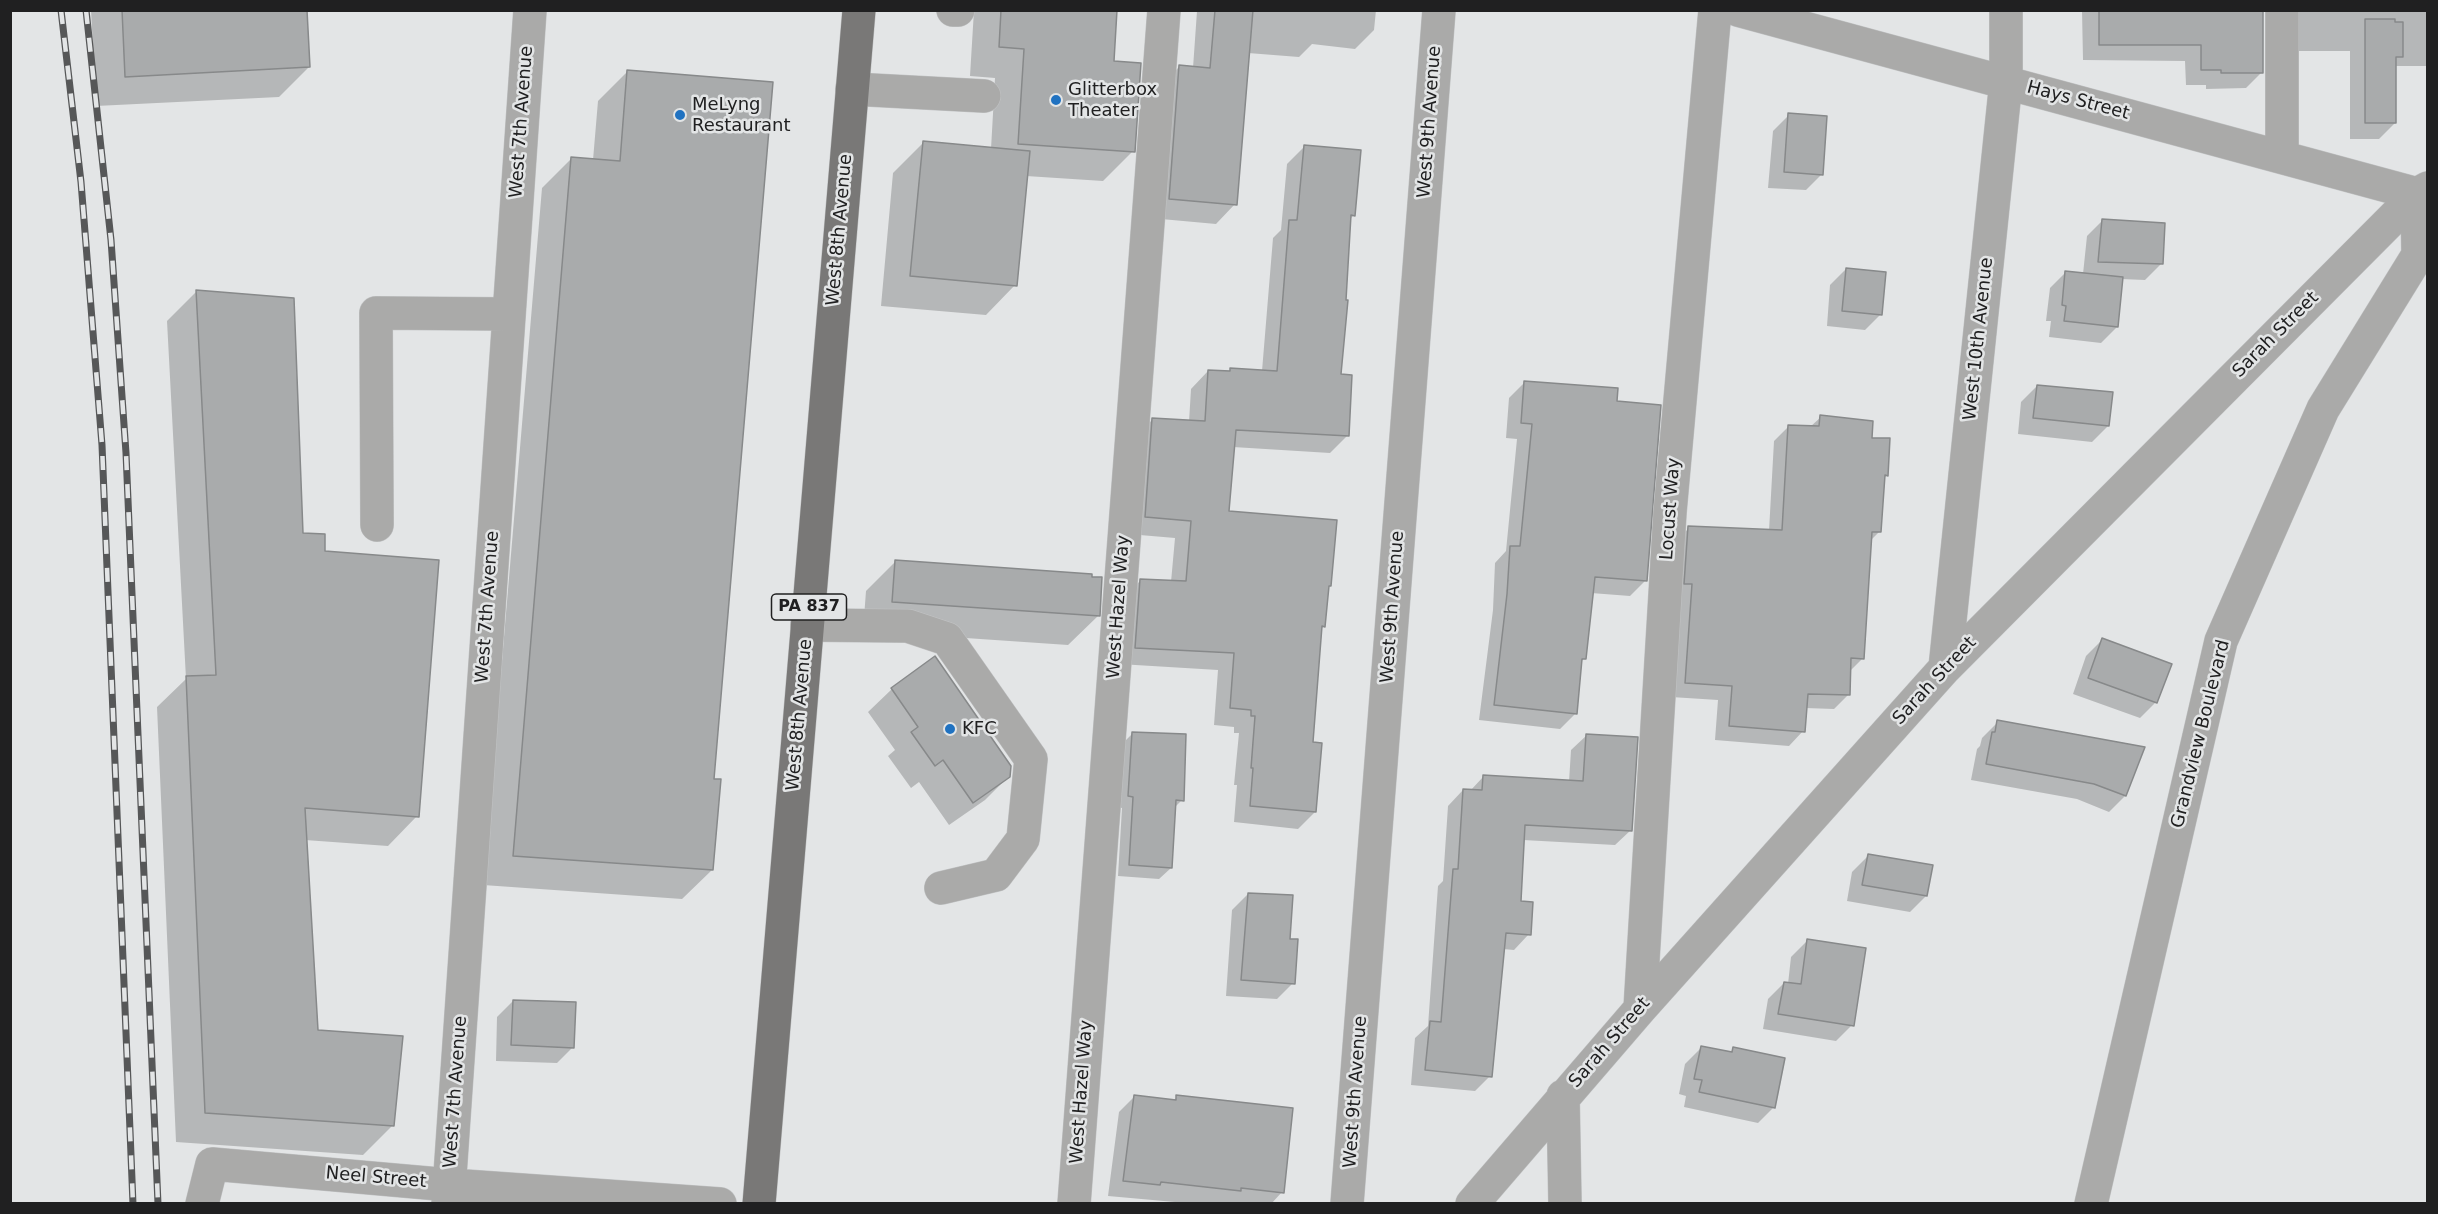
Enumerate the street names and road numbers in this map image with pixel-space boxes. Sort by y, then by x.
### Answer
street label: West 7th Avenue [506,45,538,199]
street label: West 9th Avenue [1414,45,1446,199]
street label: Hays Street [2024,77,2132,125]
street label: West 8th Avenue [823,153,857,307]
street label: West 10th Avenue [1960,256,1998,422]
street label: Sarah Street [2229,288,2323,382]
street label: Locust Way [1657,457,1685,561]
street label: West 7th Avenue [472,530,504,684]
street label: West 9th Avenue [1377,530,1409,684]
street label: West Hazel Way [1103,534,1135,680]
road number: PA 837 [772,594,846,620]
street label: Sarah Street [1889,632,1981,730]
street label: West 8th Avenue [783,638,817,792]
street label: Grandview Boulevard [2167,638,2235,830]
street label: Sarah Street [1565,993,1655,1093]
street label: West 7th Avenue [440,1015,472,1169]
street label: West 9th Avenue [1340,1015,1372,1169]
street label: West Hazel Way [1066,1019,1098,1165]
street label: Neel Street [325,1163,427,1193]

